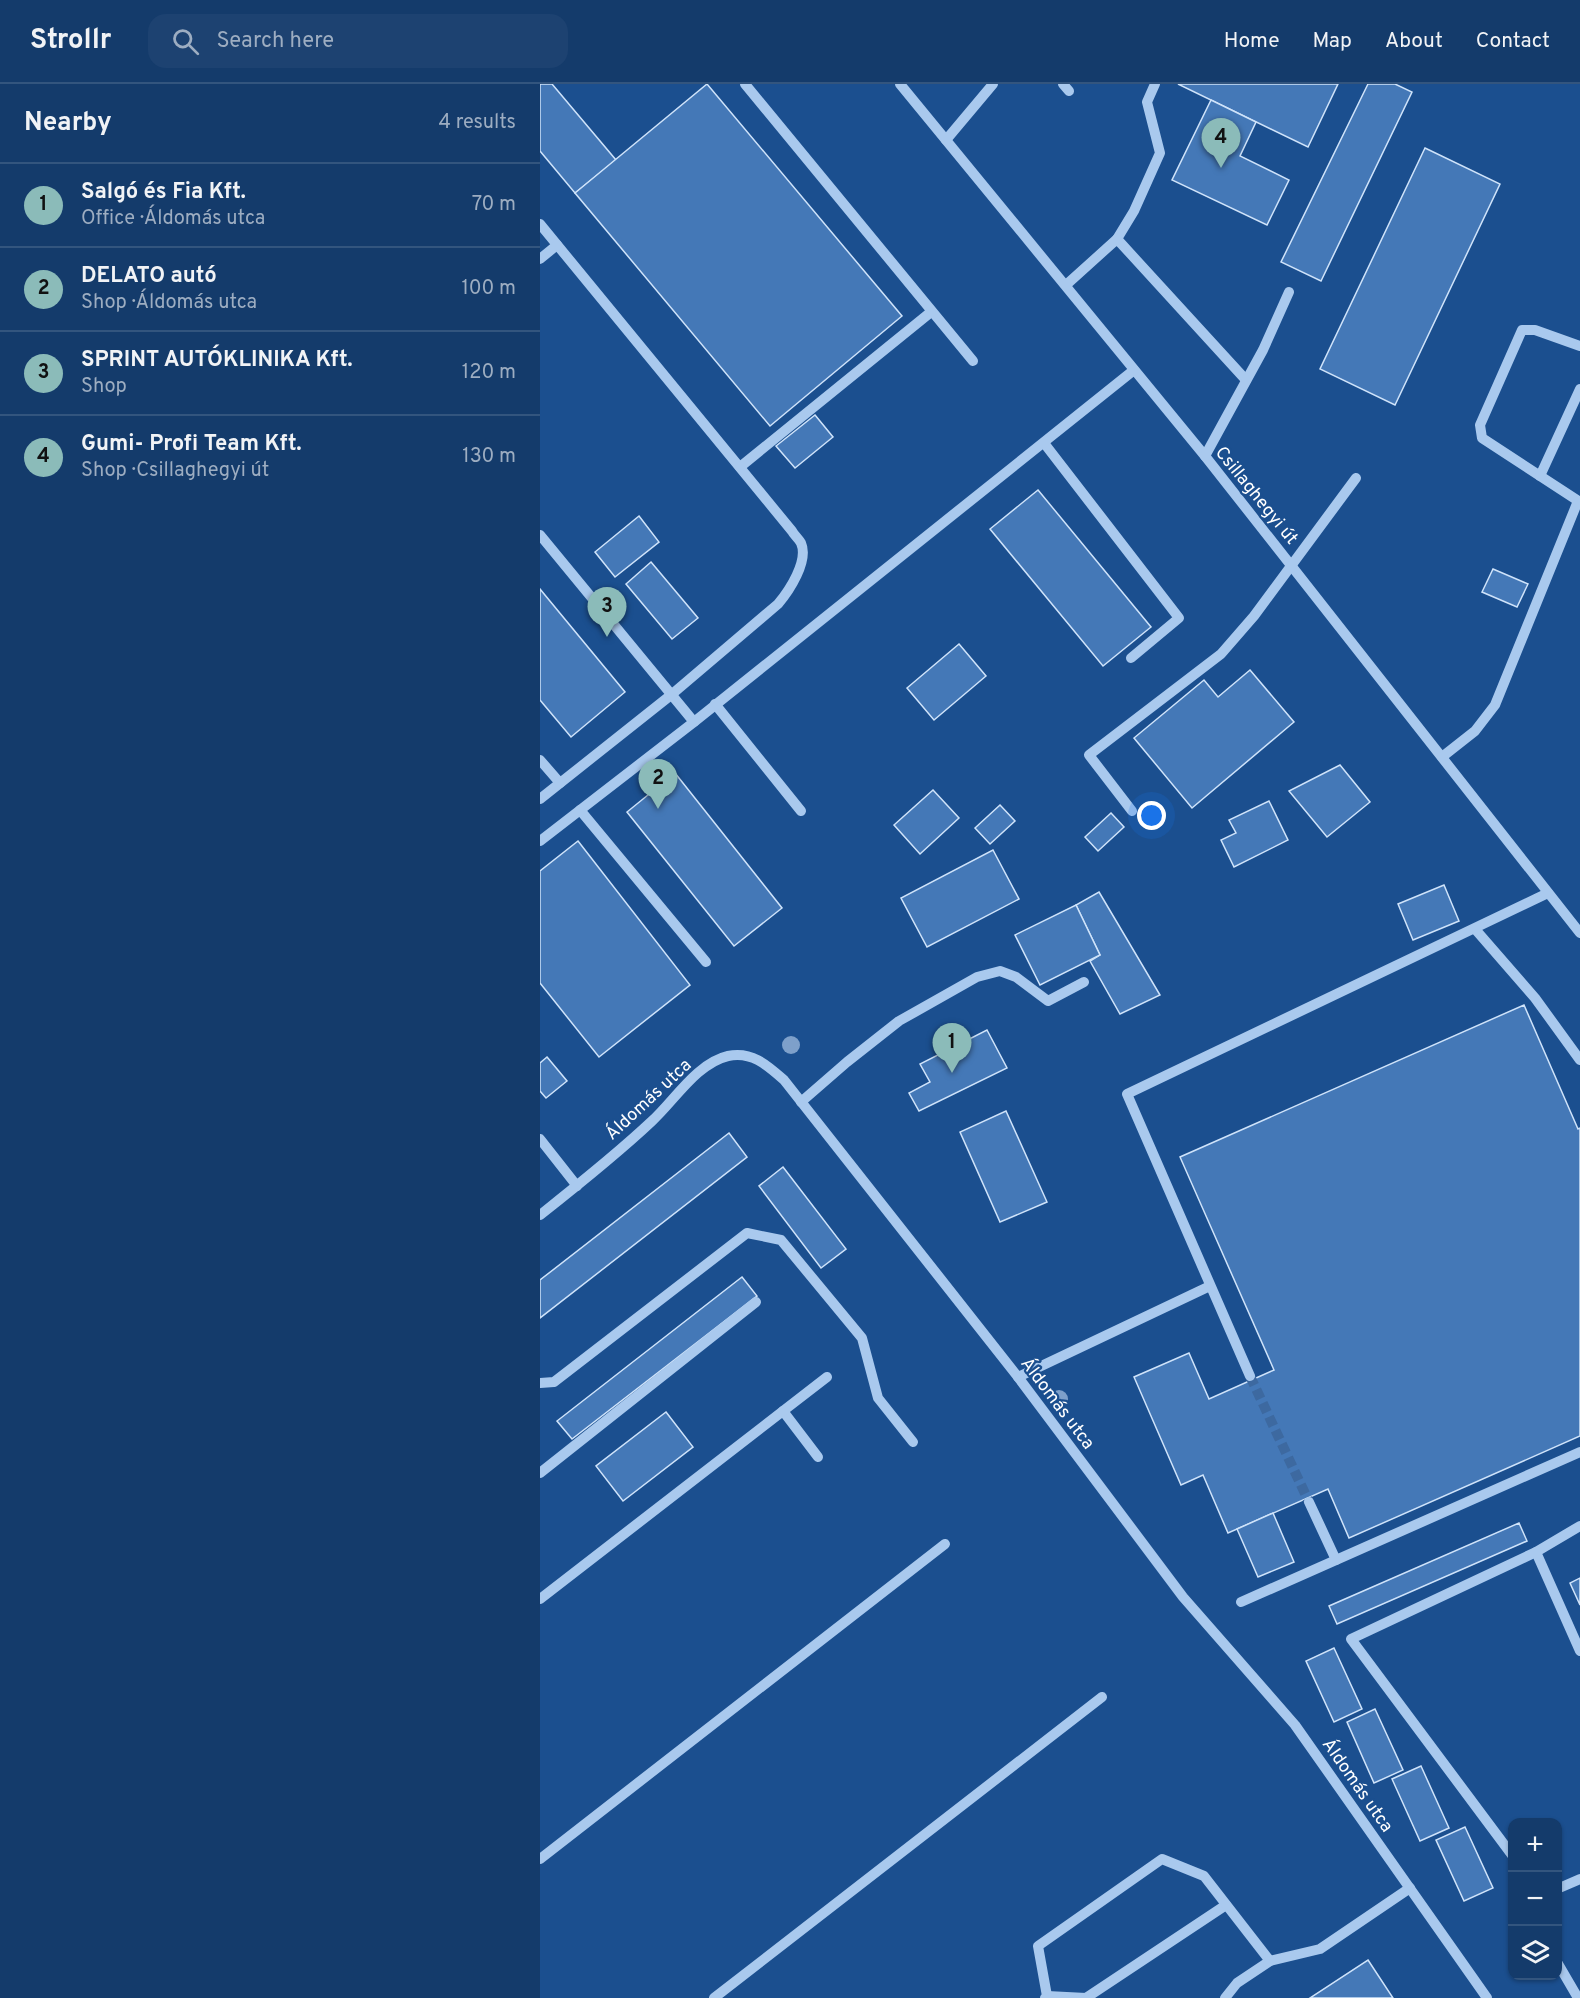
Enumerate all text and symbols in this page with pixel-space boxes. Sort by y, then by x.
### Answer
search box [148,14,568,68]
text: Strollr [30,23,112,59]
icon: search [169,25,202,58]
text: Search here [217,28,334,55]
text: Home [1224,28,1280,55]
text: Map [1313,28,1352,55]
text: About [1385,28,1443,55]
text: Contact [1476,28,1550,55]
text: Nearby [24,107,112,140]
text: 4 results [439,110,516,136]
pin: 4 [1202,118,1240,168]
text: Salgó és Fia Kft. [81,179,246,206]
text: 1 [40,192,48,218]
text: 70 m [472,192,516,218]
text: Office · Áldomás utca [81,206,265,232]
text: DELATO autó [81,263,217,290]
text: 2 [37,276,50,302]
text: 100 m [461,276,516,302]
text: Shop · Áldomás utca [81,290,257,316]
text: SPRINT AUTÓKLINIKA Kft. [81,347,353,374]
text: 3 [38,360,50,386]
text: 120 m [462,360,516,386]
text: Shop [81,374,127,400]
text: Gumi- Profi Team Kft. [81,431,301,458]
street label: Csillaghegyi út [1209,442,1302,550]
text: 4 [37,444,50,470]
text: 130 m [462,444,516,470]
text: Shop · Csillaghegyi út [81,458,269,484]
pin: 3 [588,588,626,637]
pin: 2 [638,760,678,809]
your location [1137,801,1166,830]
pin: 1 [932,1024,972,1073]
street label: Áldomás utca [600,1053,697,1146]
street label: Áldomás utca [1015,1352,1101,1455]
street label: Áldomás utca [1316,1733,1399,1837]
map controls [1508,1818,1562,1980]
button: + [1508,1818,1562,1872]
button: − [1508,1872,1562,1926]
button: layers [1508,1926,1562,1980]

